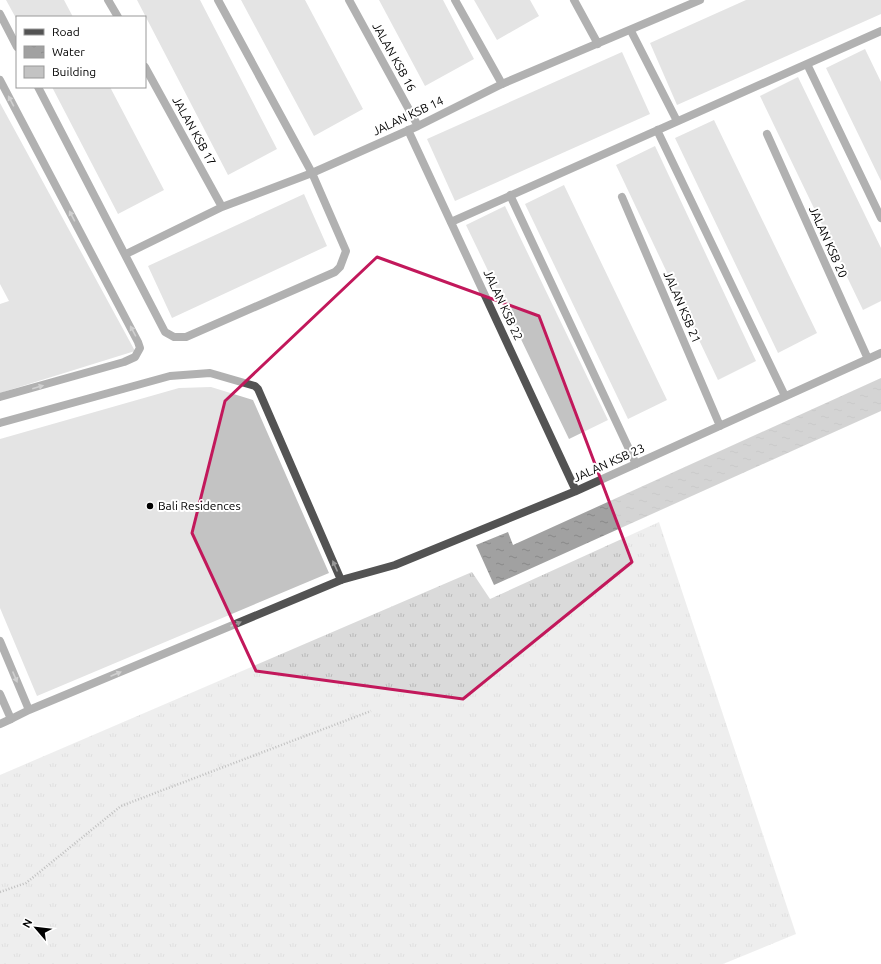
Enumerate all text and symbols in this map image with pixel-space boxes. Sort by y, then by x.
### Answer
legend [16,16,146,88]
street label: JALAN KSB 16 [370,20,419,94]
text: Road [52,25,80,38]
text: Water [52,45,85,58]
text: Building [52,65,96,78]
street label: JALAN KSB 14 [370,93,446,138]
street label: JALAN KSB 17 [170,94,219,167]
one-way arrow [8,96,14,107]
street label: JALAN KSB 20 [807,204,850,280]
one-way arrow [69,211,75,222]
street label: JALAN KSB 22 [481,267,526,342]
street label: JALAN KSB 21 [661,269,703,345]
one-way arrow [129,326,136,337]
one-way arrow [31,383,44,389]
street label: JALAN KSB 23 [571,441,646,484]
place label: Bali Residences [158,499,241,512]
marker: Bali Residences [145,501,155,511]
one-way arrow [332,560,338,571]
one-way arrow [230,621,241,627]
one-way arrow [110,671,122,677]
one-way arrow [12,672,18,683]
north arrow [16,908,56,948]
text: N [20,917,34,930]

